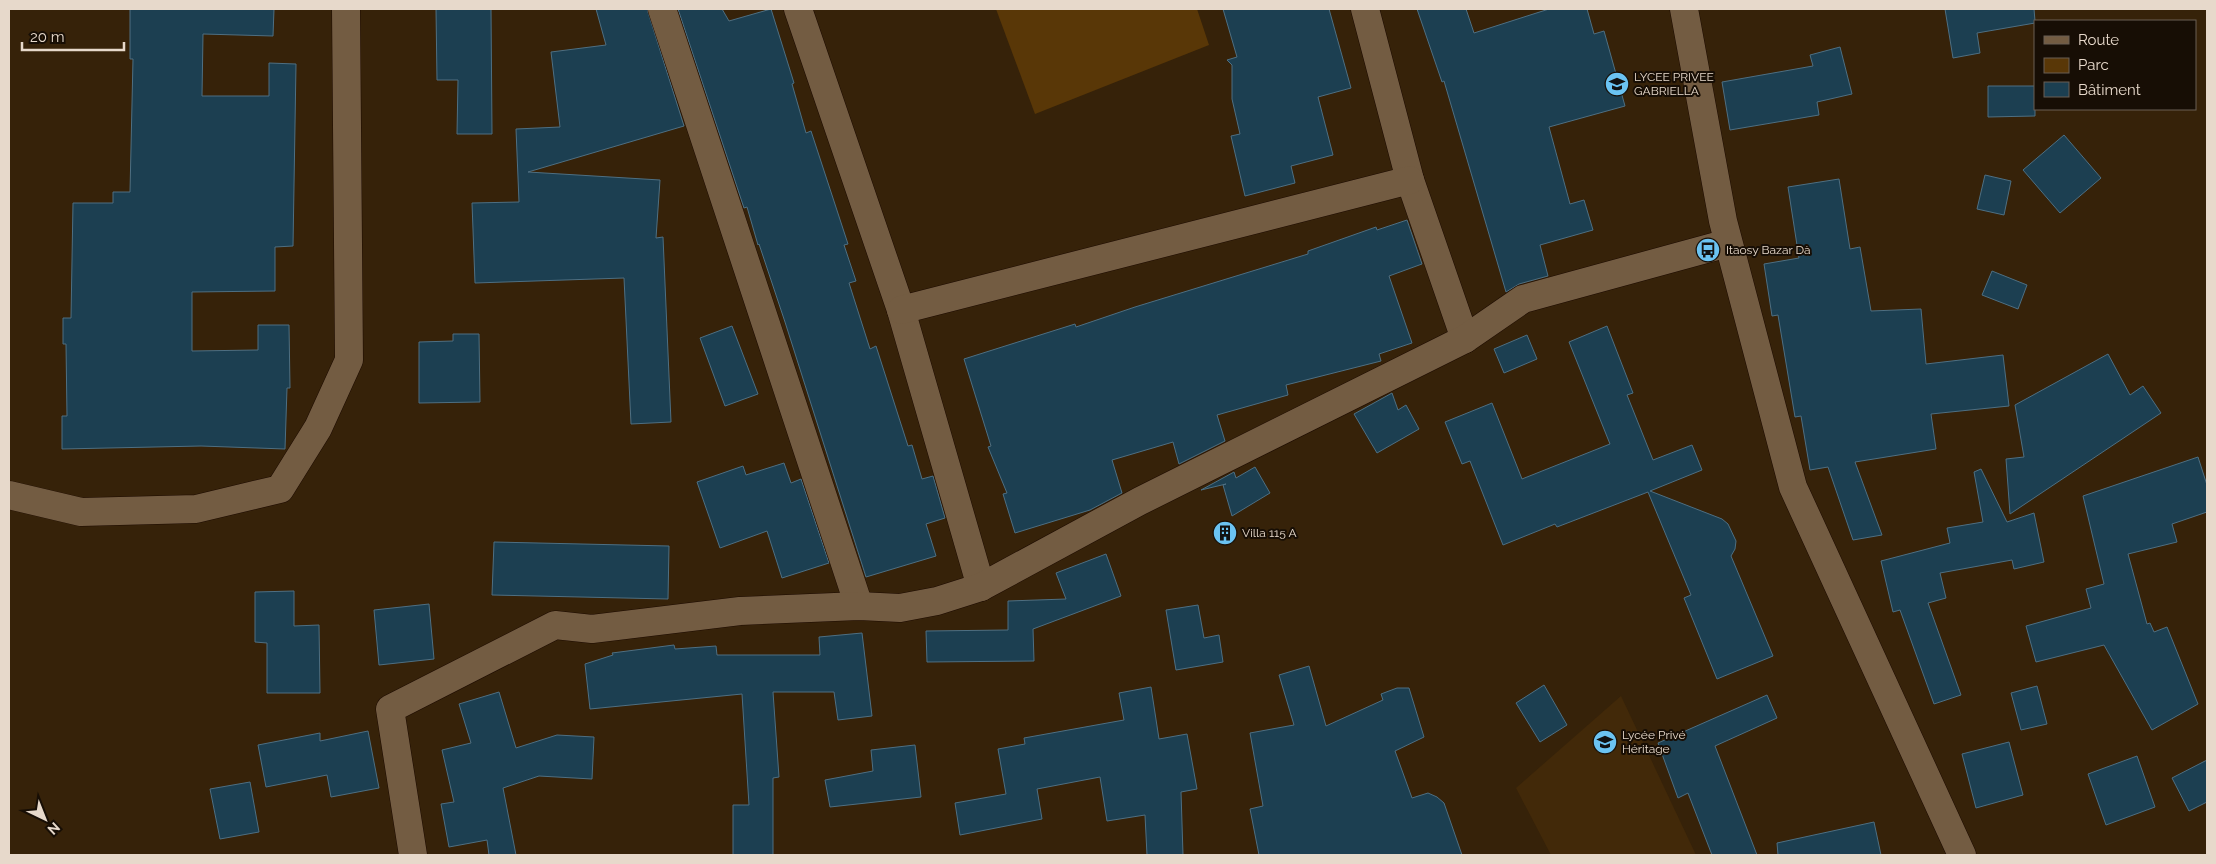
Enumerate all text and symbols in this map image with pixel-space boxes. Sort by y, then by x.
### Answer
scale bar [22,20,125,52]
legend [2034,20,2196,110]
text: 20 m [30,28,65,46]
text: Route [2078,31,2119,49]
text: Parc [2078,56,2109,74]
place label: LYCEE PRIVEE GABRIELLA [1634,70,1714,98]
school or university icon: LYCEE PRIVEE GABRIELLA [1604,71,1630,97]
text: Bâtiment [2078,81,2141,99]
bus stop icon: Itaosy Bazar Dà [1695,237,1721,263]
place label: Itaosy Bazar Dà [1726,243,1811,257]
building icon: Villa 115 A [1212,520,1238,546]
place label: Villa 115 A [1242,526,1297,540]
place label: Lycée Privé Héritage [1622,728,1686,756]
school or university icon: Lycée Privé Héritage [1592,729,1618,755]
north arrow [20,794,70,844]
text: N [45,819,63,838]

